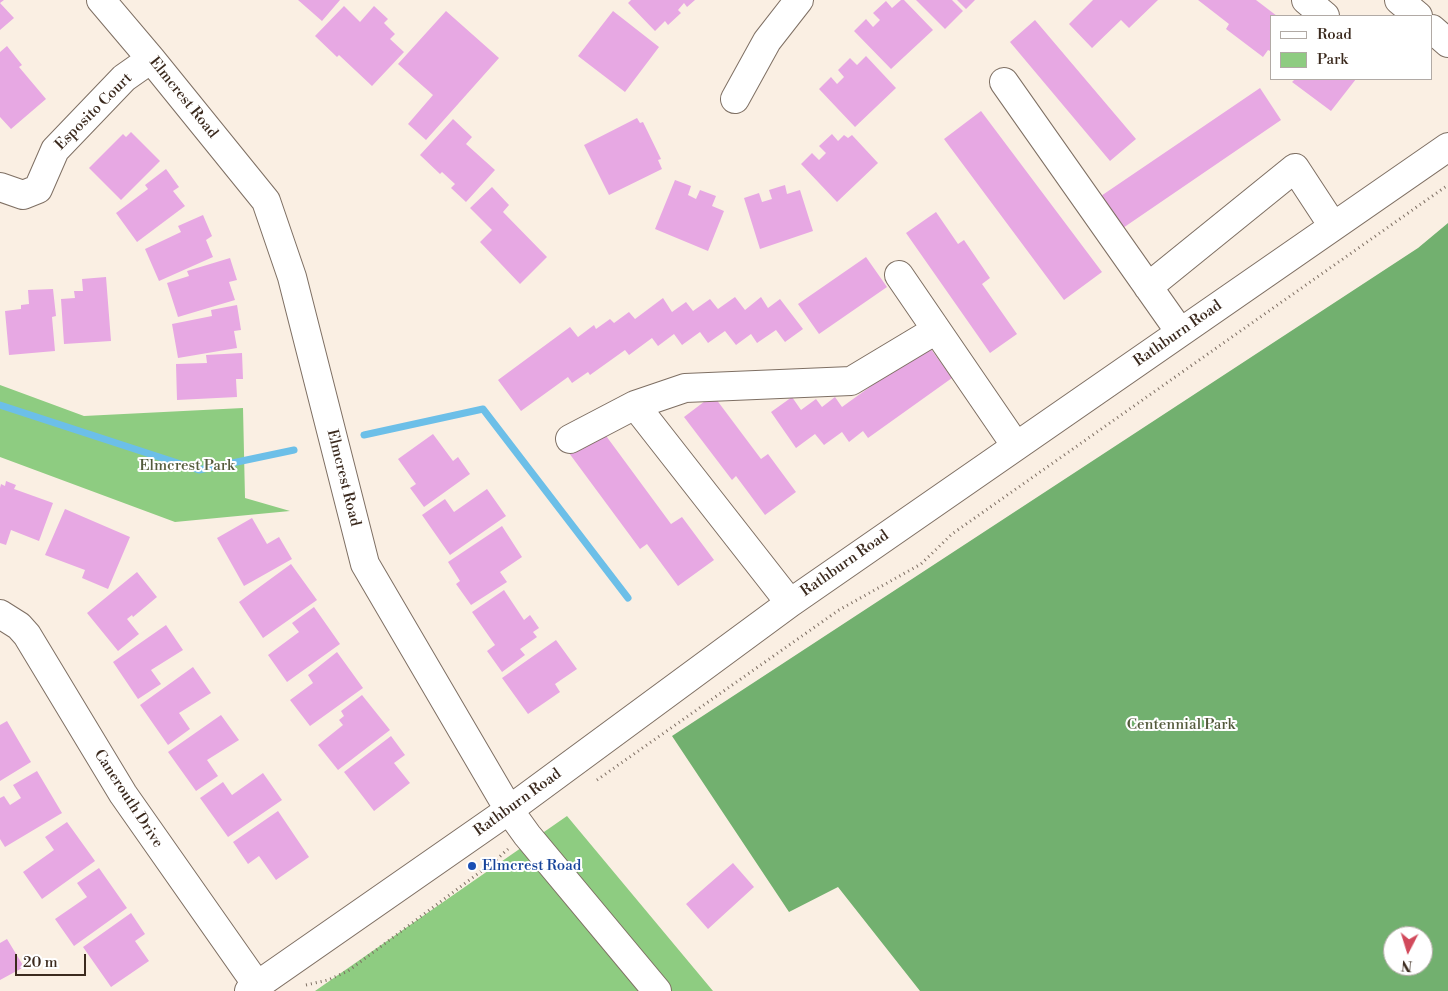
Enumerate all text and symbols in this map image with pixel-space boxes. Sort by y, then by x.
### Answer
legend [1270,15,1433,80]
text: Road [1317,25,1352,44]
text: Park [1317,50,1348,69]
street label: Elmcrest Road [145,54,221,142]
street label: Esposito Court [52,70,136,154]
street label: Rathburn Road [1130,297,1226,371]
street label: Elmcrest Road [322,428,364,528]
park label: Elmcrest Park [139,457,235,475]
street label: Rathburn Road [797,527,893,601]
park label: Centennial Park [1127,716,1235,734]
street label: Canerouth Drive [90,747,166,851]
street label: Rathburn Road [471,765,565,841]
place label: Elmcrest Road [482,857,581,875]
marker: Elmcrest Road [466,860,478,872]
north arrow [1383,926,1433,976]
scale bar [18,944,89,976]
text: 20 m [23,953,58,972]
text: N [1400,955,1413,974]

